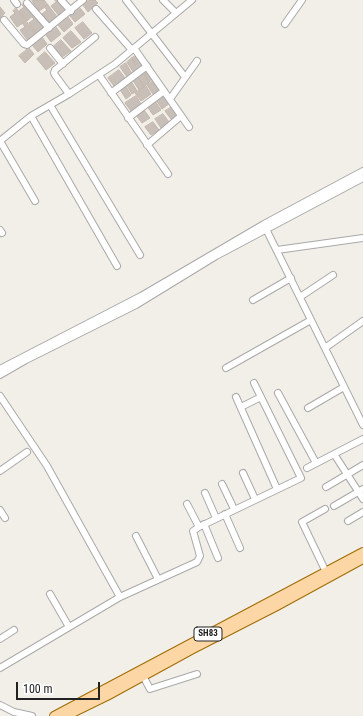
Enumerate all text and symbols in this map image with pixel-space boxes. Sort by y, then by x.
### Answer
road number: SH83 [194,627,222,641]
scale bar [18,674,102,700]
text: 100 m [23,682,53,696]

